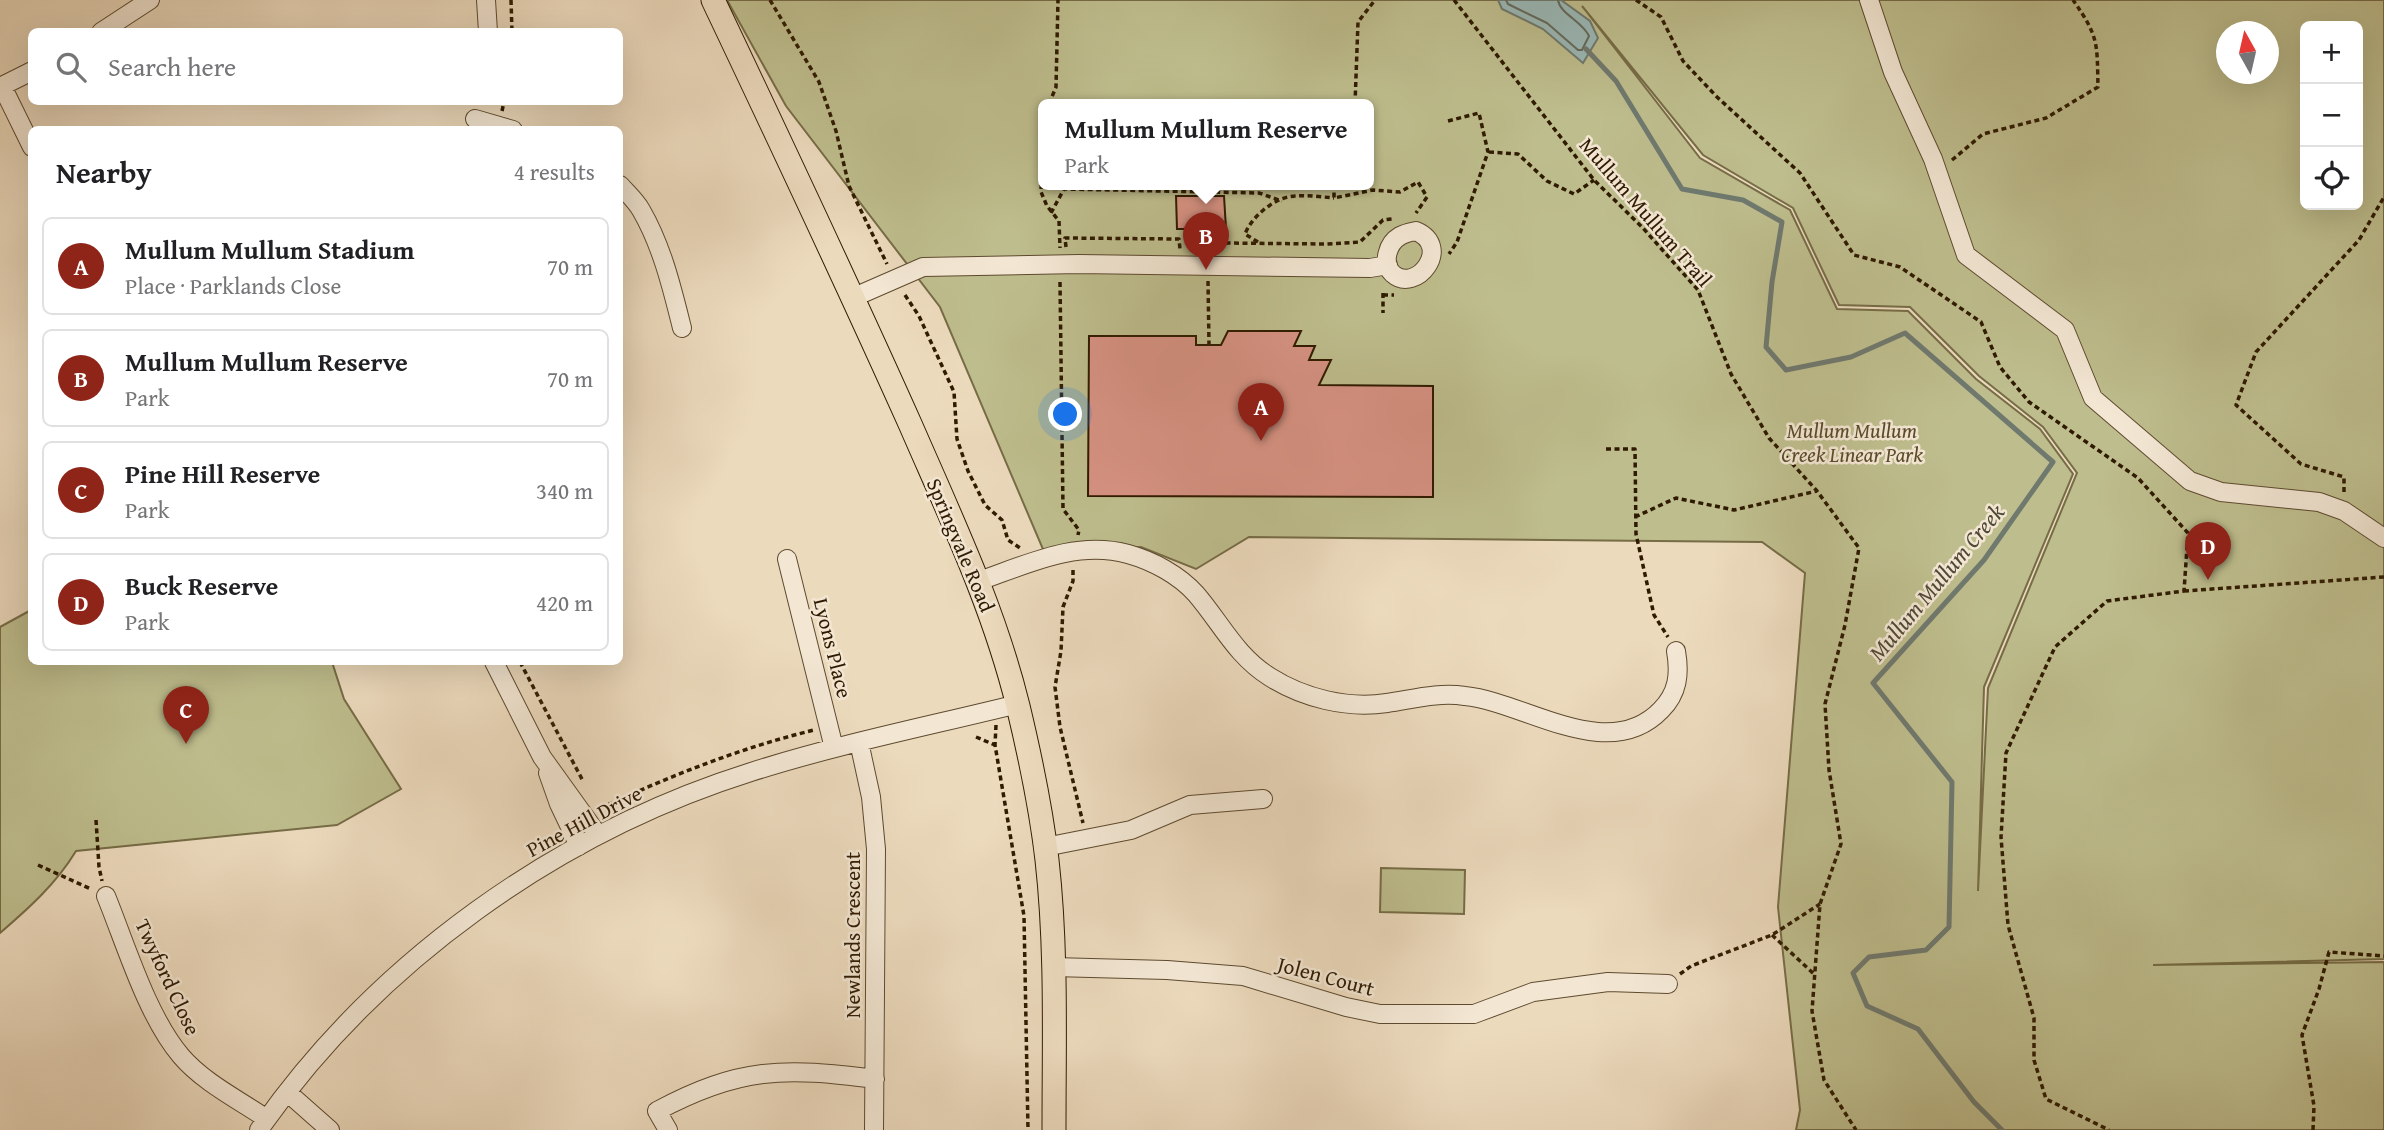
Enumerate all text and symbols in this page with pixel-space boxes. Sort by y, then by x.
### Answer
north arrow [2216,21,2279,84]
map controls [2300,21,2363,210]
button: + [2300,21,2363,84]
search box [28,28,623,105]
text: Search here [108,47,236,86]
icon: search [52,48,90,86]
button: − [2300,84,2363,147]
popup [1038,99,1374,190]
text: Mullum Mullum Reserve [1065,109,1347,148]
street label: Mullum Mullum Trail [1572,131,1720,294]
button: locate [2300,147,2363,210]
text: Park [1065,148,1109,181]
text: Nearby [56,150,152,194]
text: 4 results [514,155,595,188]
pin: B [1183,212,1229,270]
text: Mullum Mullum Stadium [125,230,415,269]
text: A [74,250,88,283]
text: 70 m [547,250,593,283]
text: Place · Parklands Close [125,269,341,302]
text: Mullum Mullum Reserve [125,342,408,381]
text: B [74,362,88,395]
text: 70 m [547,362,593,395]
text: Park [125,381,169,414]
pin: A [1238,383,1284,441]
your location [1048,397,1082,431]
park label: Mullum Mullum Creek Linear Park [1781,415,1923,470]
text: Pine Hill Reserve [125,454,320,493]
street label: Springvale Road [919,473,1003,617]
text: C [74,474,88,507]
text: 340 m [536,474,593,507]
text: Park [125,493,169,526]
water label: Mullum Mullum Creek [1860,496,2012,668]
pin: D [2185,522,2231,580]
text: Buck Reserve [125,566,278,605]
text: D [74,586,88,619]
text: 420 m [536,586,593,619]
street label: Lyons Place [806,595,860,701]
text: Park [125,605,169,638]
pin: C [163,686,209,744]
street label: Pine Hill Drive [521,777,647,864]
street label: Newlands Crescent [837,851,868,1018]
street label: Twyford Close [128,914,209,1040]
street label: Jolen Court [1271,947,1378,1004]

